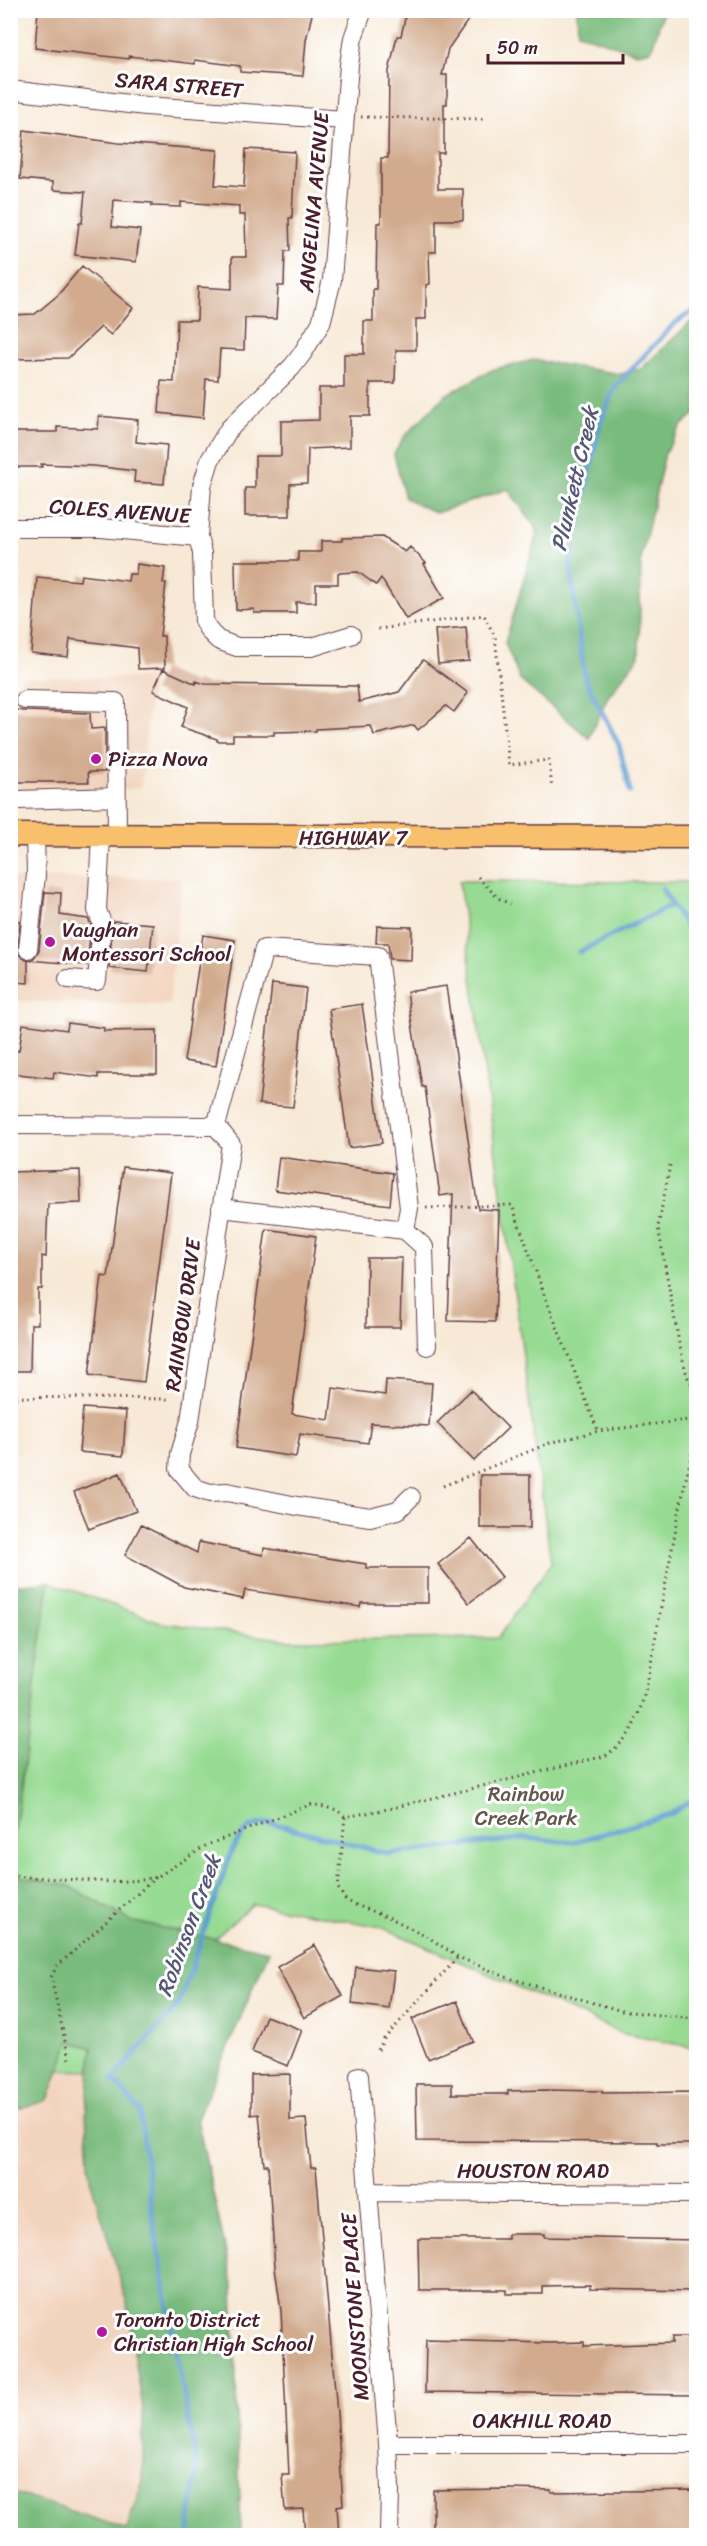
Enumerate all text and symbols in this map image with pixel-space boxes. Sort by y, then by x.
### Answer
scale bar [488,27,623,65]
text: 50 m [497,32,538,64]
street label: SARA STREET [113,60,246,110]
street label: ANGELINA AVENUE [287,109,341,295]
water label: Plunkett Creek [539,400,611,555]
street label: COLES AVENUE [48,487,193,535]
place label: Pizza Nova [108,740,208,778]
marker: Pizza Nova [89,752,103,766]
street label: HIGHWAY 7 [299,819,409,857]
place label: Vaughan Montessori School [62,911,232,973]
marker: Vaughan Montessori School [43,935,57,949]
street label: RAINBOW DRIVE [153,1235,213,1394]
park label: Rainbow Creek Park [475,1775,578,1837]
water label: Robinson Creek [145,1847,233,2002]
street label: HOUSTON ROAD [457,2152,609,2190]
street label: MOONSTONE PLACE [329,2211,380,2402]
place label: Toronto District Christian High School [114,2301,314,2363]
marker: Toronto District Christian High School [95,2325,109,2339]
street label: OAKHILL ROAD [473,2402,612,2440]

